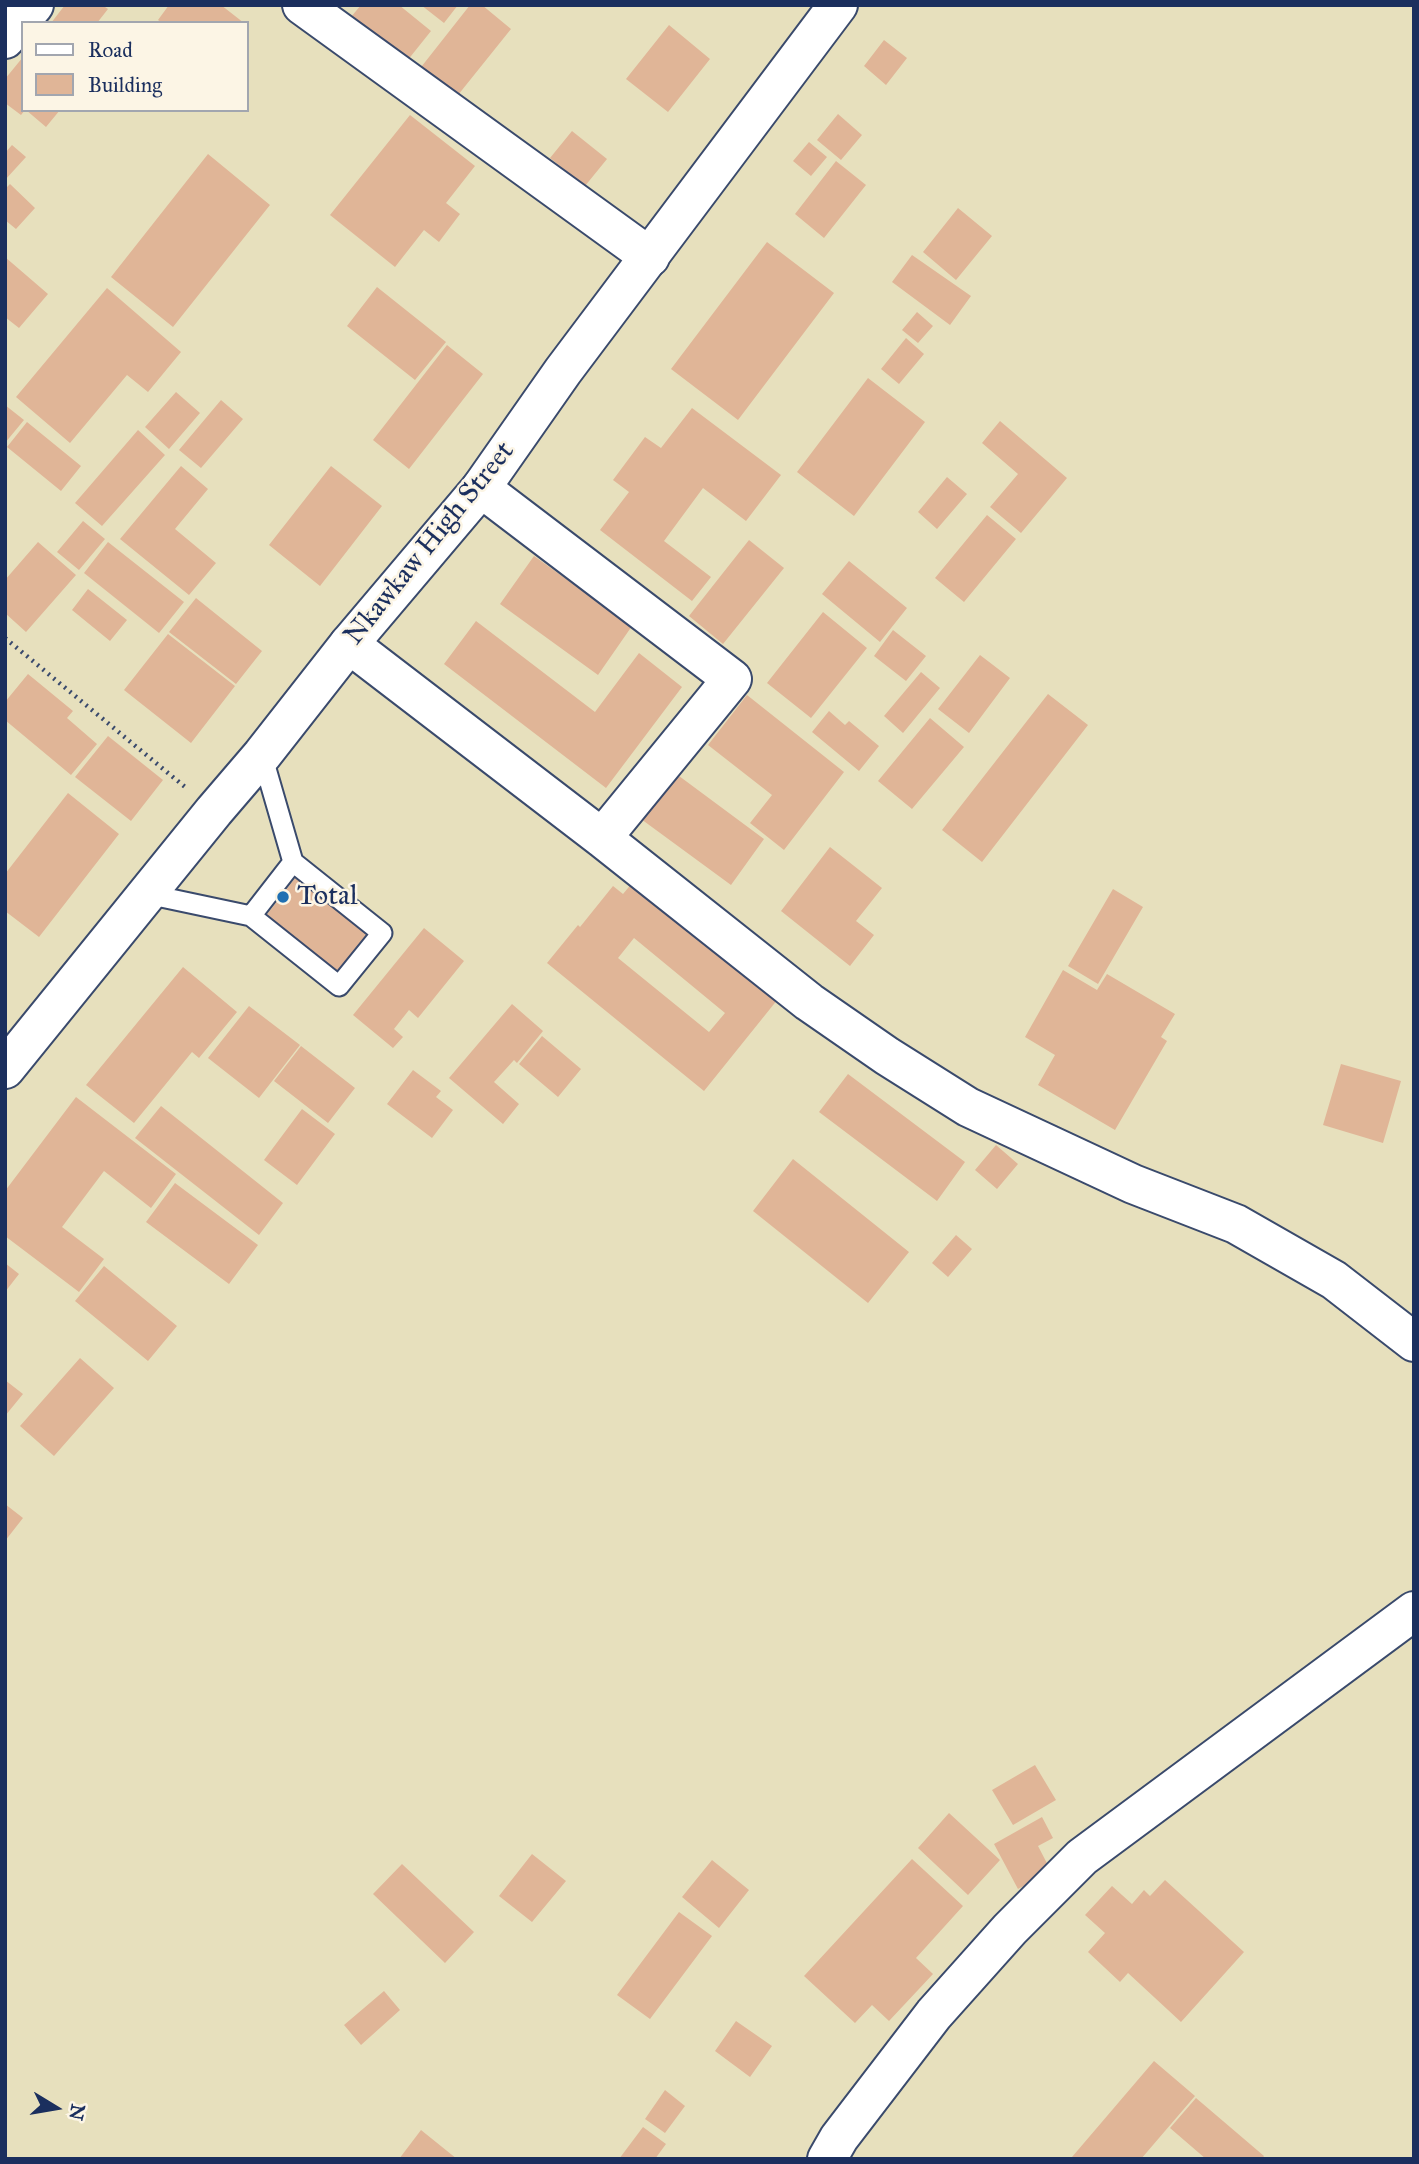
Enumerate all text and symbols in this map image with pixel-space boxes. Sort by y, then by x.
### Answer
legend [21,21,248,112]
text: Road [88,37,133,63]
text: Building [88,72,162,98]
street label: Nkawkaw High Street [338,436,522,652]
place label: Total [297,880,357,914]
marker: Total [275,889,291,905]
north arrow [21,2073,91,2143]
text: N [64,2102,90,2122]

